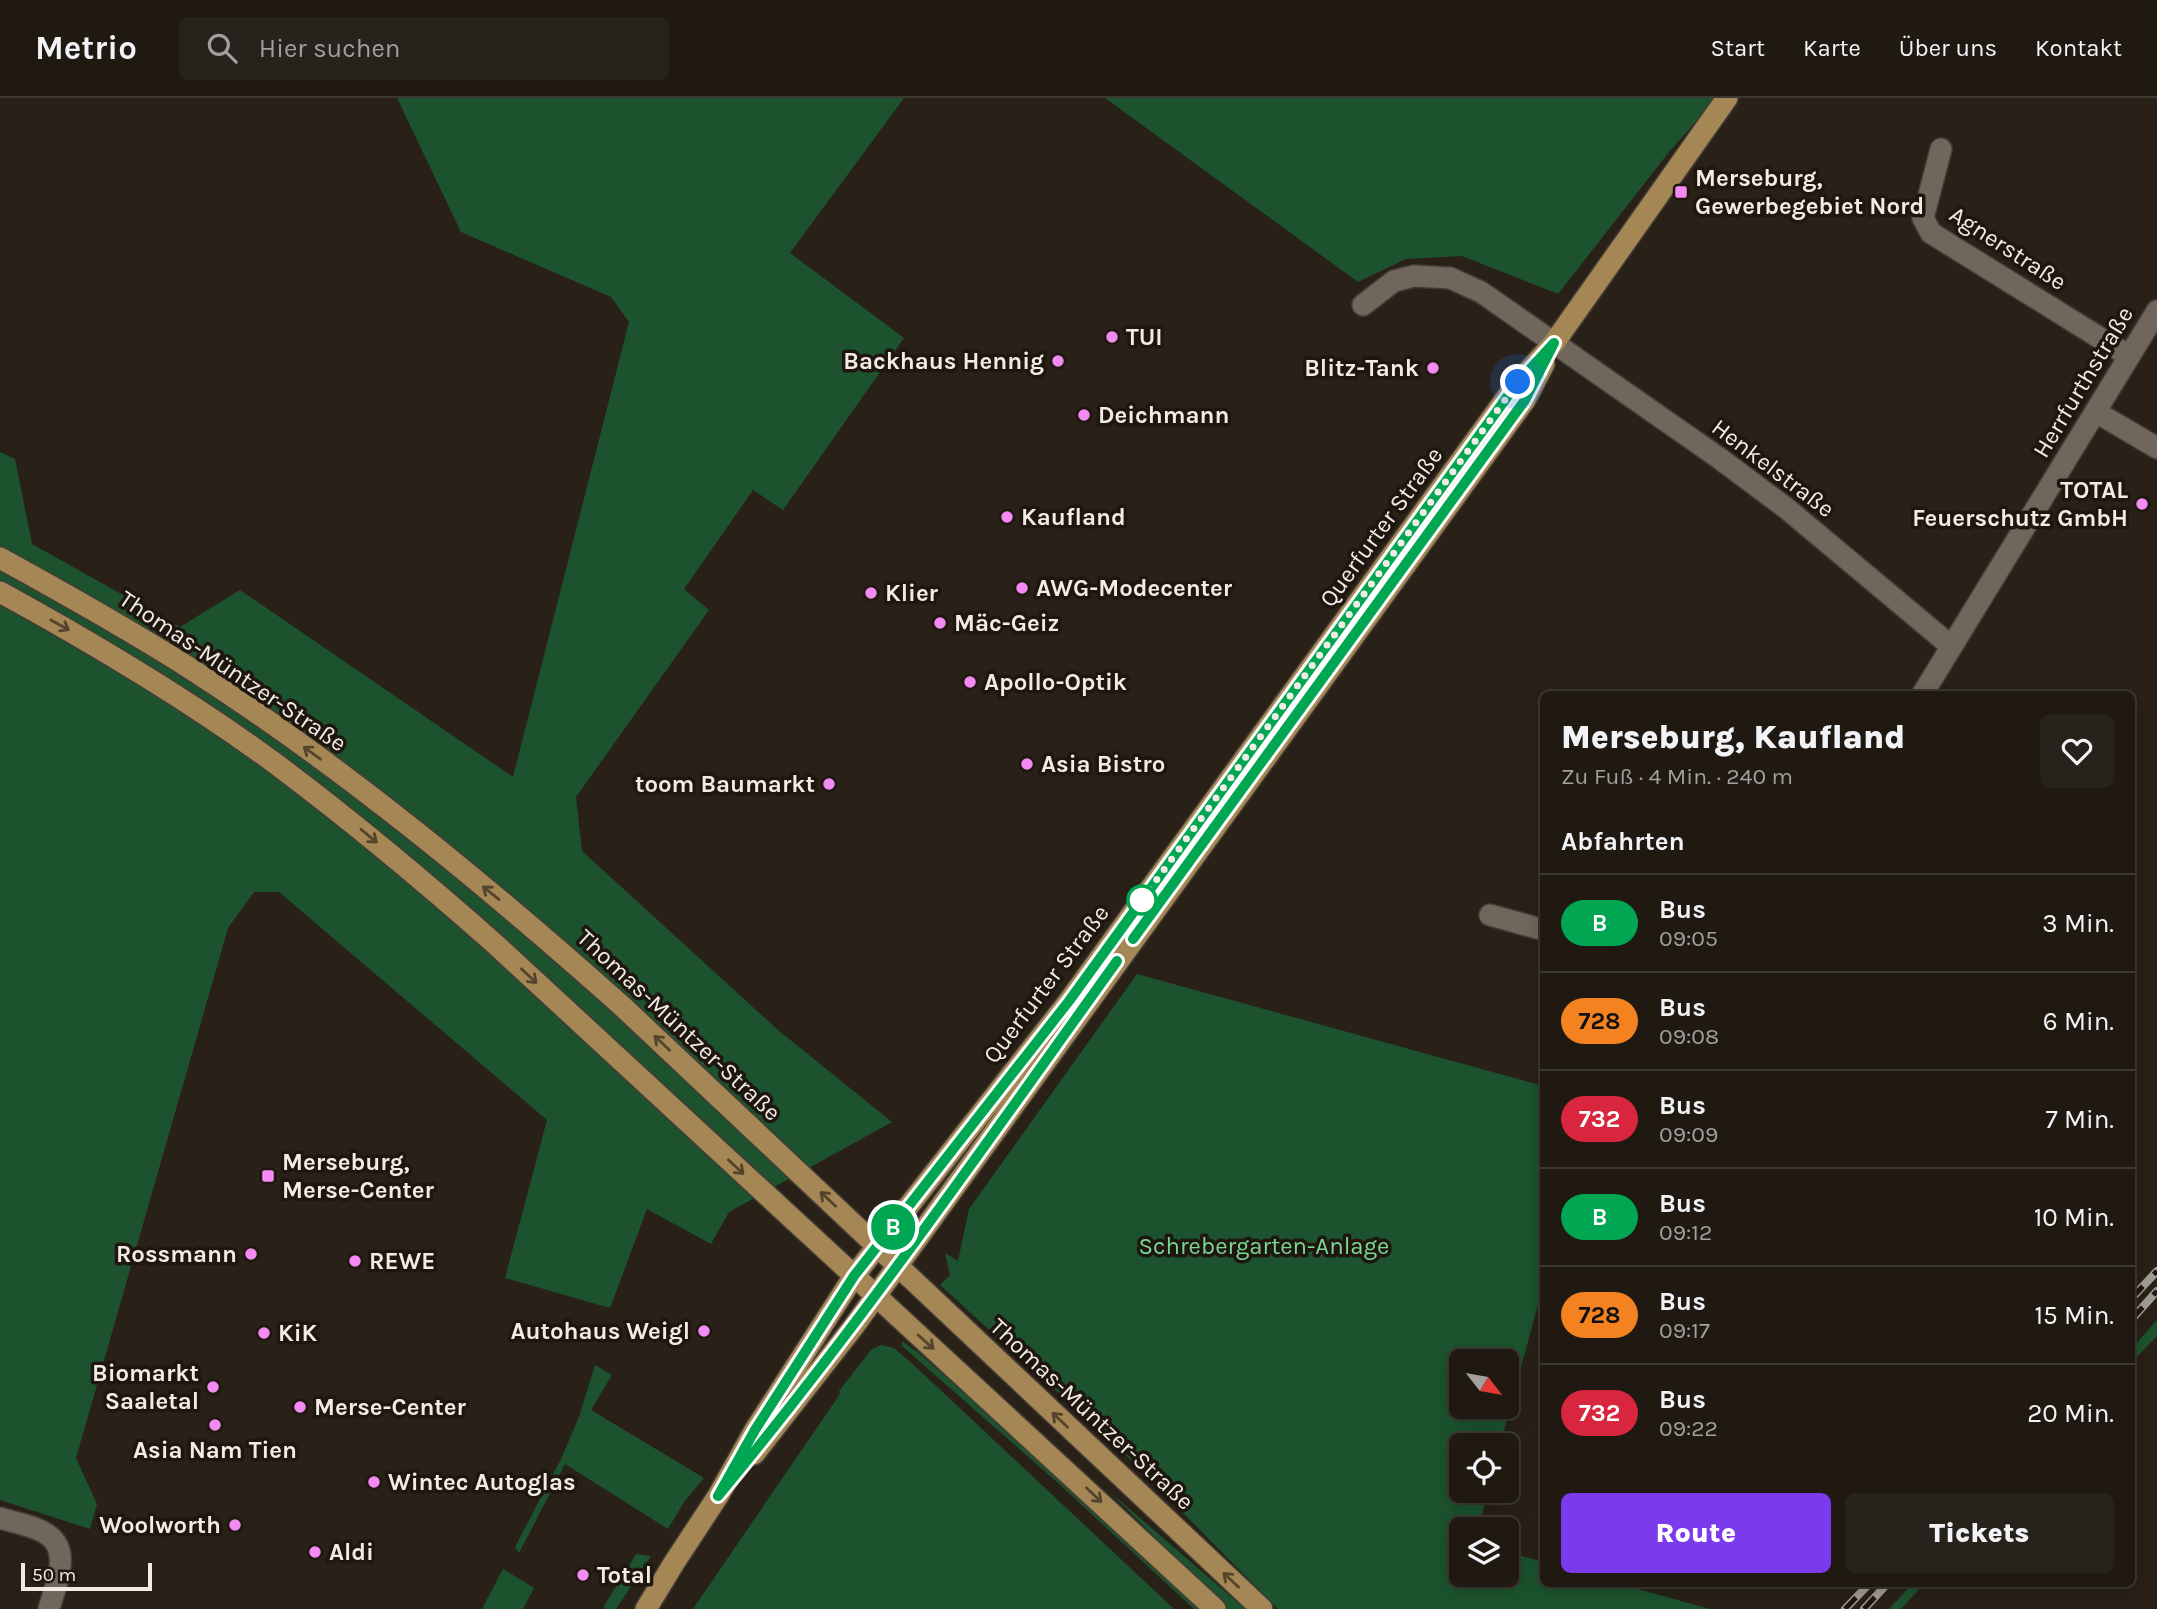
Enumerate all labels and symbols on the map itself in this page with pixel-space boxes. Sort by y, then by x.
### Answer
place label: Merseburg, Gewerbegebiet Nord [1695,164,1924,220]
marker: Merseburg, Gewerbegebiet Nord [1673,184,1689,200]
street label: Agnerstraße [1944,200,2072,296]
street label: Herrfurthstraße [2027,301,2139,463]
place label: TUI [1126,323,1163,351]
marker: TUI [1104,329,1120,345]
place label: Backhaus Hennig [843,347,1044,375]
marker: Backhaus Hennig [1050,353,1066,369]
place label: Blitz-Tank [1304,354,1419,382]
marker: Blitz-Tank [1425,360,1441,376]
your location [1500,364,1535,399]
place label: Deichmann [1098,401,1229,429]
marker: Deichmann [1076,407,1092,423]
street label: Henkelstraße [1706,413,1840,523]
street label: Querfurter Straße [1314,442,1448,612]
place label: TOTAL Feuerschutz GmbH [1912,476,2128,532]
marker: TOTAL Feuerschutz GmbH [2134,496,2150,512]
place label: Kaufland [1021,503,1126,531]
marker: Kaufland [999,509,1015,525]
place label: AWG-Modecenter [1036,574,1233,602]
place label: Klier [885,579,939,607]
marker: AWG-Modecenter [1014,580,1030,596]
street label: Thomas-Müntzer-Straße [114,585,352,757]
marker: Klier [863,585,879,601]
place label: Mäc-Geiz [954,609,1059,637]
marker: Mäc-Geiz [932,615,948,631]
one-way arrow [49,619,70,632]
place label: Apollo-Optik [984,668,1127,696]
marker: Apollo-Optik [962,674,978,690]
one-way arrow [303,746,322,761]
place label: Asia Bistro [1041,750,1165,778]
marker: Asia Bistro [1019,756,1035,772]
place label: toom Baumarkt [635,770,815,798]
marker: toom Baumarkt [821,776,837,792]
one-way arrow [359,828,377,844]
one-way arrow [483,885,501,901]
unlabelled marker [1127,885,1157,915]
street label: Querfurter Straße [977,899,1115,1069]
street label: Thomas-Müntzer-Straße [572,923,786,1127]
one-way arrow [520,967,537,984]
one-way arrow [654,1035,671,1052]
place label: Merseburg, Merse-Center [282,1148,435,1204]
one-way arrow [727,1159,744,1176]
marker: Merseburg, Merse-Center [260,1168,276,1184]
one-way arrow [819,1191,837,1207]
line badge: B [870,1204,916,1250]
park label: Schrebergarten-Anlage [1139,1232,1389,1260]
place label: Rossmann [116,1240,237,1268]
marker: Rossmann [243,1246,259,1262]
place label: REWE [369,1247,435,1275]
marker: REWE [347,1253,363,1269]
street label: Thomas-Müntzer-Straße [985,1312,1199,1516]
place label: Autohaus Weigl [510,1317,690,1345]
place label: KiK [278,1319,318,1347]
marker: Autohaus Weigl [696,1323,712,1339]
marker: KiK [256,1325,272,1341]
one-way arrow [917,1334,935,1350]
north arrow [1449,1349,1519,1419]
place label: Biomarkt Saaletal [92,1359,199,1415]
marker: Biomarkt Saaletal [205,1379,221,1395]
place label: Merse-Center [314,1393,467,1421]
marker: Merse-Center [292,1399,308,1415]
one-way arrow [1052,1412,1070,1429]
marker: Asia Nam Tien [207,1417,223,1433]
place label: Asia Nam Tien [133,1436,297,1464]
place label: Wintec Autoglas [388,1468,576,1496]
marker: Wintec Autoglas [366,1474,382,1490]
one-way arrow [1085,1487,1102,1504]
place label: Woolworth [99,1511,221,1539]
marker: Woolworth [227,1517,243,1533]
place label: Aldi [329,1538,374,1566]
marker: Aldi [307,1544,323,1560]
scale bar [21,1560,152,1592]
place label: Total [597,1561,652,1589]
marker: Total [575,1567,591,1583]
one-way arrow [1222,1572,1240,1588]

